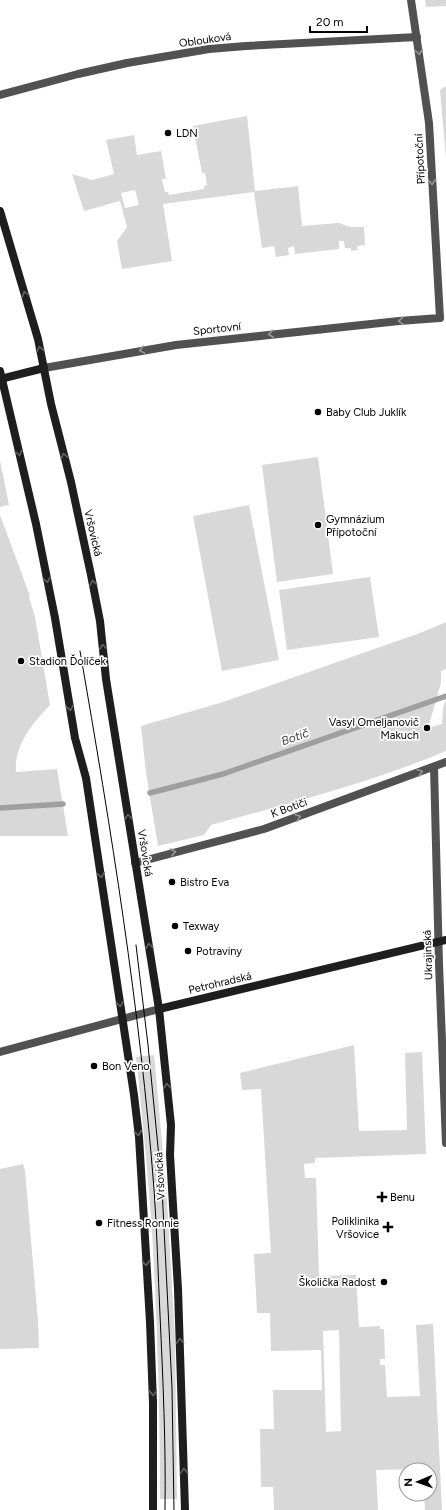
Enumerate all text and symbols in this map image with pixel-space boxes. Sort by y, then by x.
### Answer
scale bar [310,8,367,34]
text: 20 m [316,15,344,29]
street label: Oblouková [178,30,232,50]
one-way arrow [414,49,423,55]
place label: LDN [176,127,198,140]
marker: LDN [163,128,173,138]
street label: Přípotoční [412,133,428,185]
one-way arrow [428,179,437,185]
one-way arrow [21,291,30,298]
one-way arrow [398,316,404,325]
street label: Sportovní [192,320,242,338]
one-way arrow [268,330,274,339]
one-way arrow [36,346,45,352]
one-way arrow [139,346,146,354]
place label: Baby Club Juklík [326,406,407,419]
marker: Baby Club Juklík [313,407,323,417]
one-way arrow [14,450,22,456]
one-way arrow [60,453,69,460]
street label: Vršovická [81,508,105,558]
place label: Gymnázium Přípotoční [326,513,385,539]
marker: Gymnázium Přípotoční [313,520,323,530]
one-way arrow [42,577,50,583]
one-way arrow [89,580,97,586]
one-way arrow [98,643,107,650]
place label: Stadion Ďolíček [29,654,107,668]
marker: Stadion Ďolíček [16,656,26,666]
one-way arrow [65,705,74,711]
place label: Vasyl Omeljanovič Makuch [329,716,419,742]
marker: Vasyl Omeljanovič Makuch [422,723,432,733]
water label: Botič [279,726,311,748]
one-way arrow [417,769,424,777]
street label: K Botiči [269,795,309,821]
one-way arrow [294,813,301,821]
one-way arrow [124,814,133,820]
street label: Vršovická [135,828,155,878]
one-way arrow [169,848,176,857]
one-way arrow [96,872,105,878]
place label: Bistro Eva [180,876,229,889]
marker: Bistro Eva [167,877,177,887]
place label: Texway [183,920,220,933]
marker: Texway [170,921,180,931]
street label: Ukrajinská [421,930,435,980]
one-way arrow [145,942,153,949]
place label: Potraviny [196,945,242,958]
marker: Potraviny [183,946,193,956]
street label: Petrohradská [187,969,253,997]
one-way arrow [115,1001,124,1007]
place label: Bon Veno [102,1060,150,1073]
marker: Bon Veno [89,1061,99,1071]
one-way arrow [163,1083,172,1089]
one-way arrow [134,1130,143,1137]
street label: Vršovická [152,1152,168,1200]
place label: Benu [390,1191,415,1204]
marker: Benu [377,1192,387,1202]
place label: Poliklinika Vršovice [332,1215,379,1241]
place label: Fitness Ronnie [107,1217,179,1230]
marker: Fitness Ronnie [94,1218,104,1228]
marker: Poliklinika Vršovice [382,1221,394,1233]
one-way arrow [142,1260,151,1266]
place label: Školička Radost [299,1275,376,1289]
marker: Školička Radost [379,1277,389,1287]
one-way arrow [176,1338,184,1344]
one-way arrow [149,1390,157,1396]
north arrow [398,1462,438,1502]
one-way arrow [179,1468,188,1474]
text: N [402,1478,415,1487]

